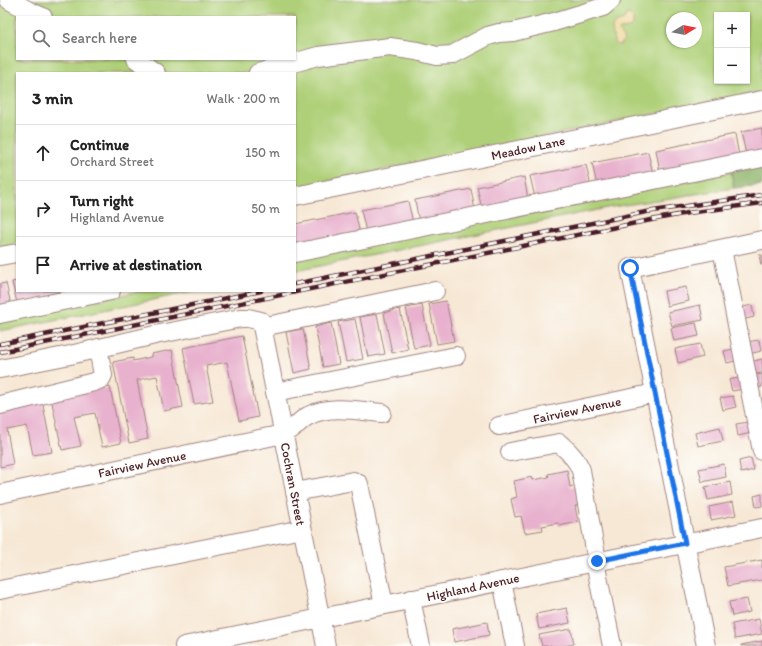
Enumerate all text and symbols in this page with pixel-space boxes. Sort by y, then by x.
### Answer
north arrow [666,12,702,48]
map controls [714,12,750,84]
button: + [714,12,750,48]
search box [16,16,296,60]
icon: search [30,27,52,49]
text: Search here [62,29,137,47]
button: − [714,48,750,84]
text: 3 min [32,88,73,108]
text: Walk · 200 m [207,91,280,106]
street label: Meadow Lane [490,133,566,163]
text: Continue [70,136,129,154]
icon: ahead [32,142,54,164]
text: 150 m [245,145,280,160]
text: Orchard Street [70,154,154,169]
text: Turn right [70,192,134,210]
icon: right [32,198,54,220]
text: 50 m [251,201,280,216]
text: Highland Avenue [70,210,164,225]
icon: arrive [32,254,54,276]
text: Arrive at destination [70,256,202,274]
route start [621,259,639,277]
street label: Fairview Avenue [532,393,622,427]
street label: Cochran Street [278,441,308,527]
street label: Fairview Avenue [97,447,187,481]
route end [588,552,606,570]
street label: Highland Avenue [425,570,521,604]

